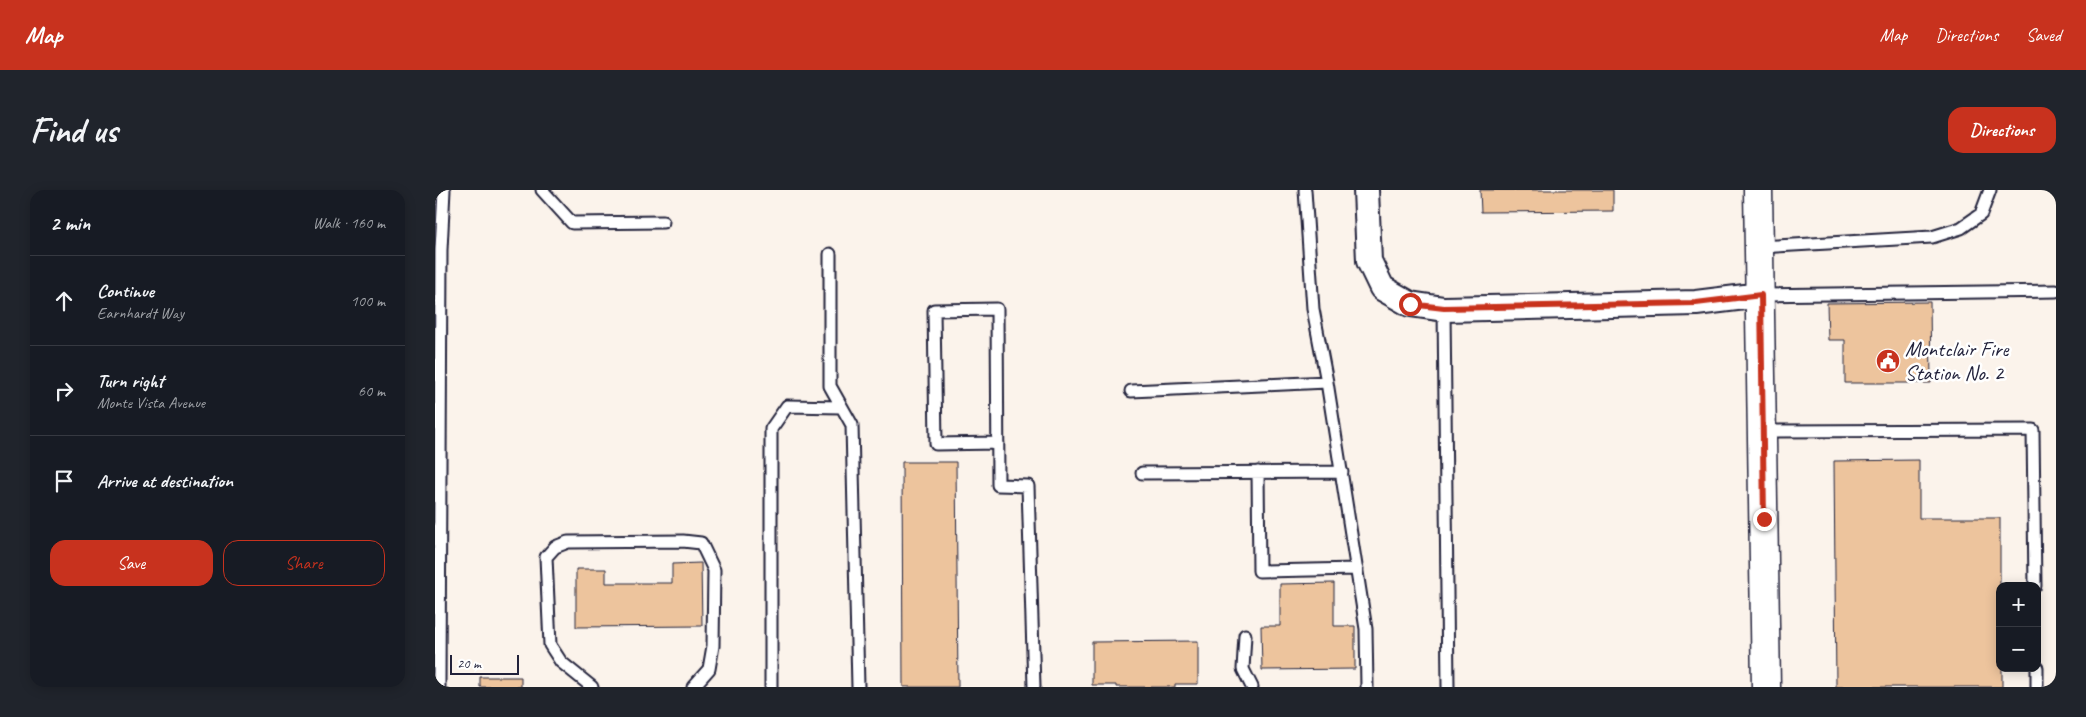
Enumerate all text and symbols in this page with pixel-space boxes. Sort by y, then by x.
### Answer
text: Map [25,20,62,50]
text: Map [1880,24,1907,46]
text: Directions [1935,24,1998,46]
text: Saved [2026,24,2061,46]
button: Directions [1948,107,2056,153]
text: Find us [30,108,117,153]
text: 2 min [50,210,90,236]
text: Walk · 160 m [313,213,385,233]
text: Continue [97,279,154,303]
icon: ahead [50,287,78,315]
text: 100 m [351,291,385,311]
route start [1399,293,1422,316]
text: Earnhardt Way [97,303,184,323]
place label: Montclair Fire Station No. 2 [1905,336,2010,386]
public building icon: Montclair Fire Station No. 2 [1875,348,1901,374]
text: Turn right [97,369,164,393]
icon: right [50,377,78,405]
text: 60 m [358,381,385,401]
text: Monte Vista Avenue [97,393,205,413]
icon: arrive [50,467,78,495]
text: Arrive at destination [97,469,233,493]
route end [1753,508,1776,531]
button: Save [50,540,213,586]
button: Share [223,540,385,586]
map controls [1996,582,2041,672]
button: + [1996,582,2041,627]
button: − [1996,627,2041,672]
scale bar [450,652,519,675]
text: 20 m [457,655,481,672]

